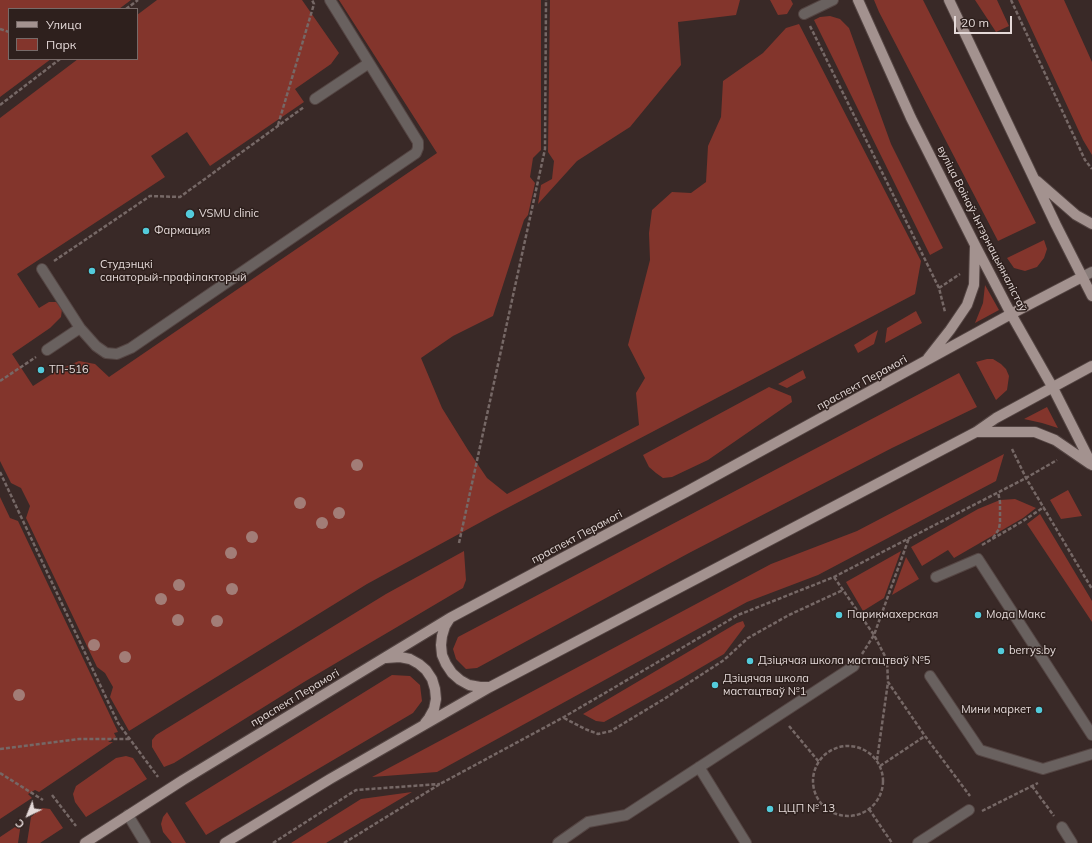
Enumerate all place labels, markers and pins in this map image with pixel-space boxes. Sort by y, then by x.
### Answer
place label: VSMU clinic [199,207,259,221]
marker: VSMU clinic [184,208,196,220]
place label: Фармация [154,224,210,238]
marker: Фармация [141,226,151,236]
place label: Студэнцкі санаторый-прафілакторый [100,258,247,284]
marker: Студэнцкі санаторый-прафілакторый [87,266,97,276]
place label: ТП-516 [49,363,89,377]
marker: ТП-516 [36,365,46,375]
place label: Парикмахерская [847,608,938,622]
place label: Мода Макс [986,608,1046,622]
marker: Парикмахерская [834,610,844,620]
marker: Мода Макс [973,610,983,620]
place label: berrys.by [1009,644,1056,658]
marker: berrys.by [996,646,1006,656]
place label: Дзіцячая школа мастацтваў №5 [758,654,930,668]
marker: Дзіцячая школа мастацтваў №5 [745,656,755,666]
place label: Дзіцячая школа мастацтваў №1 [723,672,809,698]
marker: Дзіцячая школа мастацтваў №1 [710,680,720,690]
place label: Мини маркет [961,703,1031,717]
marker: Мини маркет [1034,705,1044,715]
place label: ЦЦП № 13 [778,802,835,816]
marker: ЦЦП № 13 [765,804,775,814]

